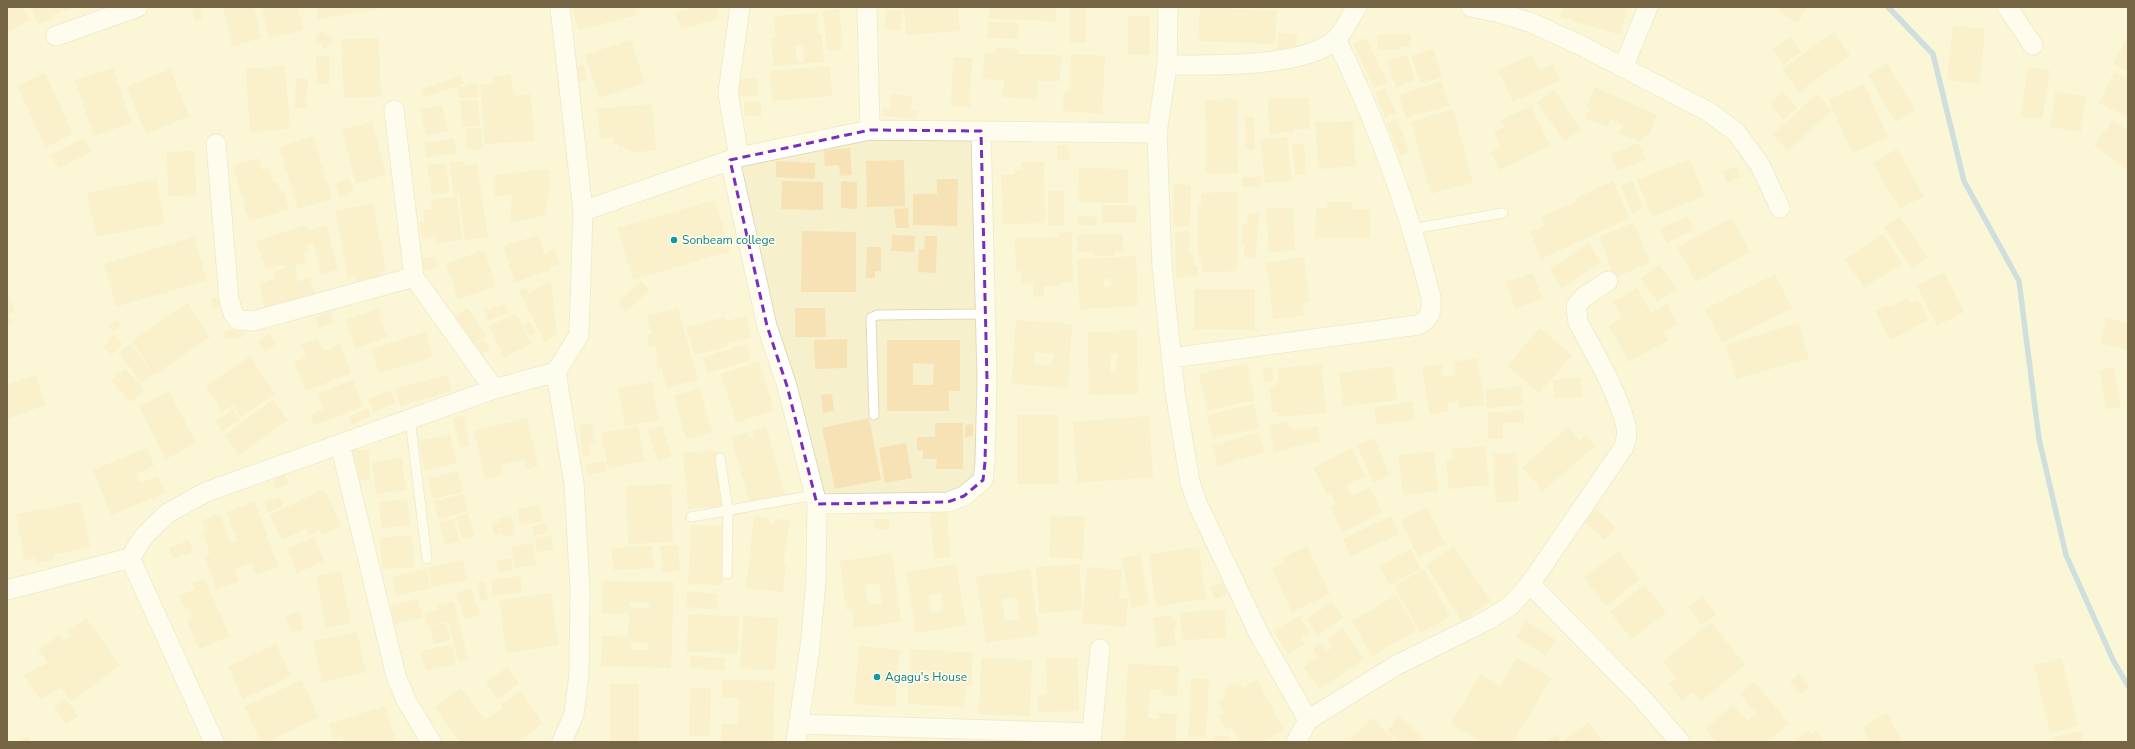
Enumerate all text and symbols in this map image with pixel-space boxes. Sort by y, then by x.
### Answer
place label: Sonbeam college [682,232,775,248]
marker: Sonbeam college [669,235,679,245]
place label: Agagu's House [885,669,967,685]
marker: Agagu's House [872,672,882,682]

